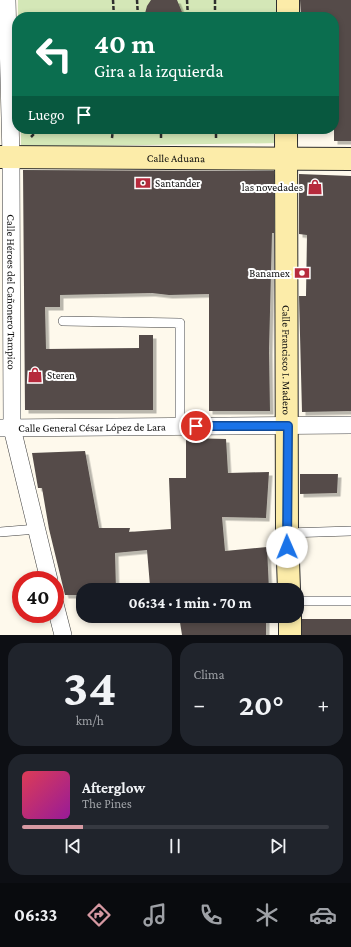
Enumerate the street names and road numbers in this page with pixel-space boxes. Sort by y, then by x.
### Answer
street label: Calle Aduana [147,152,205,164]
street label: Calle Héroes del Cañonero Tampico [5,214,18,370]
street label: Calle Francisco I. Madero [280,305,293,416]
street label: Calle General César López de Lara [18,421,166,434]

